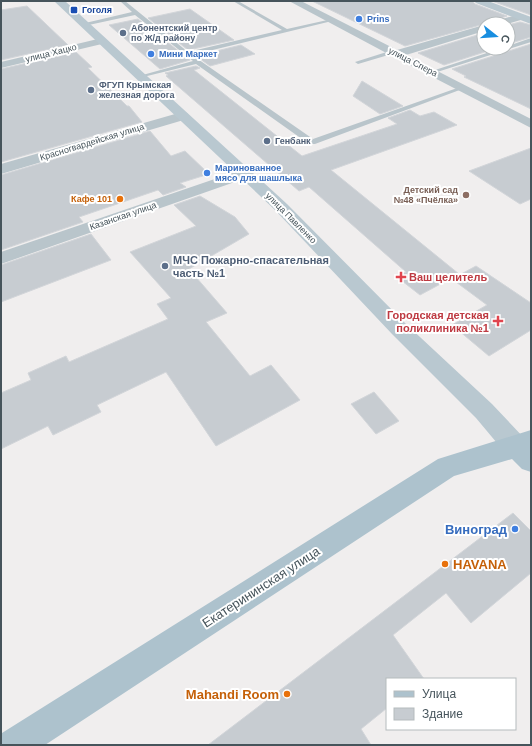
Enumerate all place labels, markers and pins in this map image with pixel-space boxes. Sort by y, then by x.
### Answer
marker: Гоголя [69,5,79,15]
place label: Гоголя [82,5,112,15]
marker: Prins [354,14,364,24]
place label: Prins [367,14,390,24]
place label: Абонентский центр по Ж/д району [131,23,218,43]
marker: Абонентский центр по Ж/д району [118,28,128,38]
marker: Мини Маркет [146,49,156,59]
place label: Мини Маркет [159,49,218,59]
place label: ФГУП Крымская железная дорога [98,80,175,100]
marker: ФГУП Крымская железная дорога [86,85,96,95]
marker: Генбанк [262,136,272,146]
place label: Генбанк [275,136,311,146]
place label: Маринованное мясо для шашлыка [215,163,303,183]
marker: Маринованное мясо для шашлыка [202,168,212,178]
place label: Детский сад №48 «Пчёлка» [394,185,458,205]
marker: Детский сад №48 «Пчёлка» [461,190,471,200]
place label: Кафе 101 [71,194,112,204]
marker: Кафе 101 [115,194,125,204]
place label: МЧС Пожарно-спасательная часть №1 [173,254,329,279]
marker: МЧС Пожарно-спасательная часть №1 [160,261,170,271]
place label: Ваш целитель [409,271,487,283]
marker: Ваш целитель [396,272,406,282]
place label: Городская детская поликлиника №1 [387,309,489,334]
marker: Городская детская поликлиника №1 [492,315,504,327]
place label: Виноград [445,522,508,537]
marker: Виноград [510,524,520,534]
place label: HAVANA [453,557,507,572]
marker: HAVANA [440,559,450,569]
place label: Mahandi Room [186,687,279,702]
marker: Mahandi Room [282,689,292,699]

